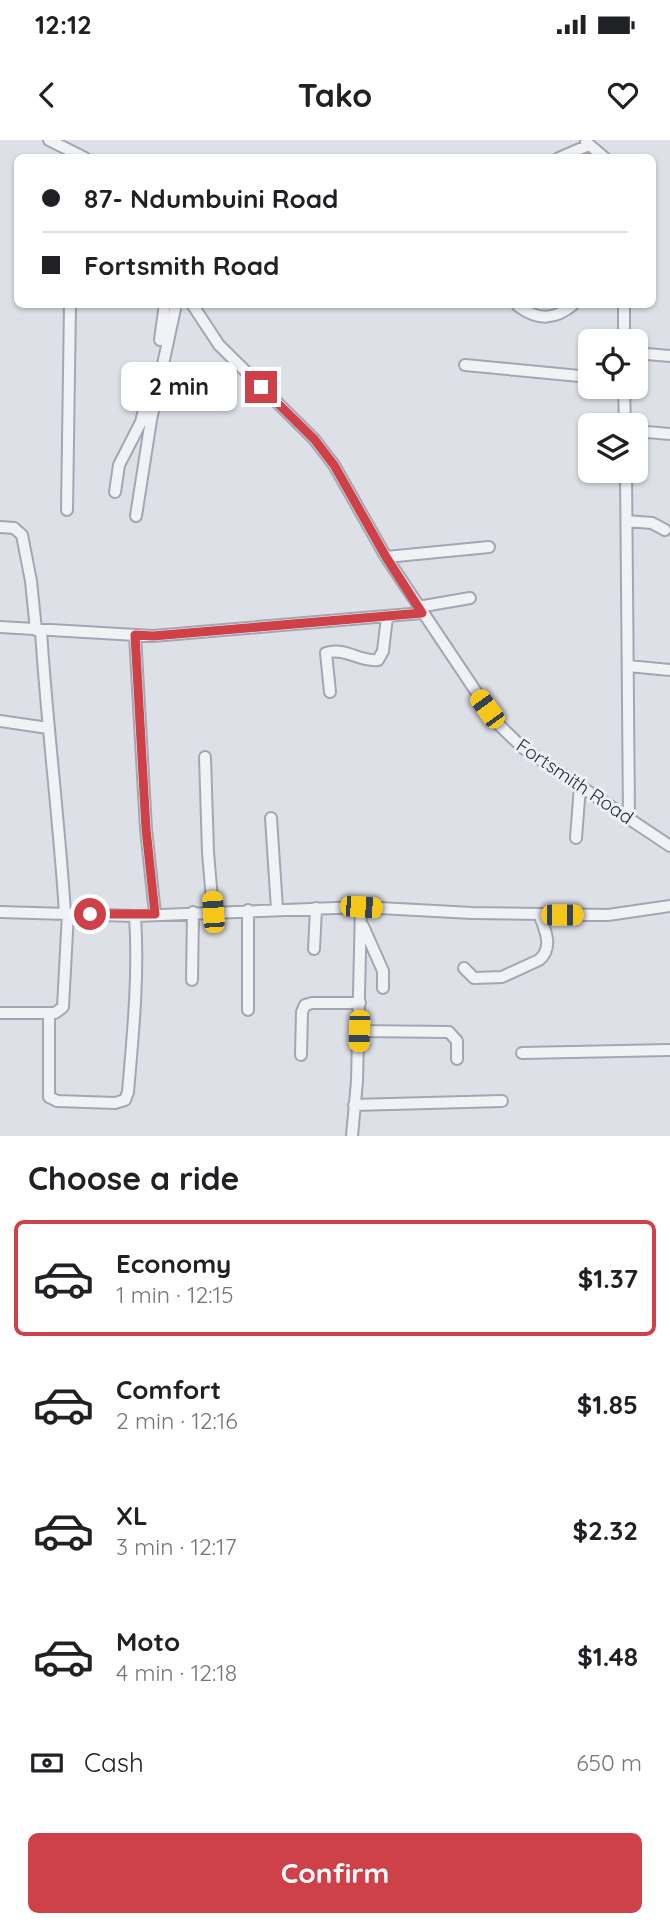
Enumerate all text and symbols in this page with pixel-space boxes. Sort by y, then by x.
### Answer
text: 12:12 [35,8,92,41]
text: Tako [298,75,372,115]
icon: back [28,76,66,114]
icon: heart [604,76,642,114]
text: 87- Ndumbuini Road [84,182,338,215]
text: Fortsmith Road [84,249,279,282]
map controls [578,329,648,483]
button: locate [578,329,648,399]
callout: 2 min [121,362,236,412]
route end [245,371,277,403]
text: 2 min [149,372,209,401]
button: layers [578,413,648,483]
car [467,686,508,732]
street label: Fortsmith Road [512,733,638,829]
car [202,890,225,934]
car [340,895,383,919]
route start [74,898,106,930]
car [542,905,584,926]
car [348,1010,371,1052]
text: Choose a ride [28,1158,240,1198]
icon: car [32,1247,95,1310]
text: Economy [116,1247,231,1280]
text: $1.37 [578,1262,638,1295]
text: 1 min · 12:15 [116,1280,234,1309]
icon: car [32,1373,95,1436]
text: Comfort [116,1373,221,1406]
text: $1.85 [577,1388,638,1421]
text: 2 min · 12:16 [116,1406,238,1435]
icon: car [32,1499,95,1562]
text: XL [116,1499,148,1532]
text: $2.32 [572,1514,638,1547]
text: 3 min · 12:17 [116,1532,236,1561]
icon: car [32,1625,95,1688]
text: Moto [116,1625,180,1658]
text: $1.48 [577,1640,638,1673]
text: 4 min · 12:18 [116,1658,237,1687]
icon: cash [28,1744,66,1782]
text: Cash [84,1746,144,1779]
text: 650 m [576,1748,642,1777]
button: Confirm [28,1833,642,1913]

